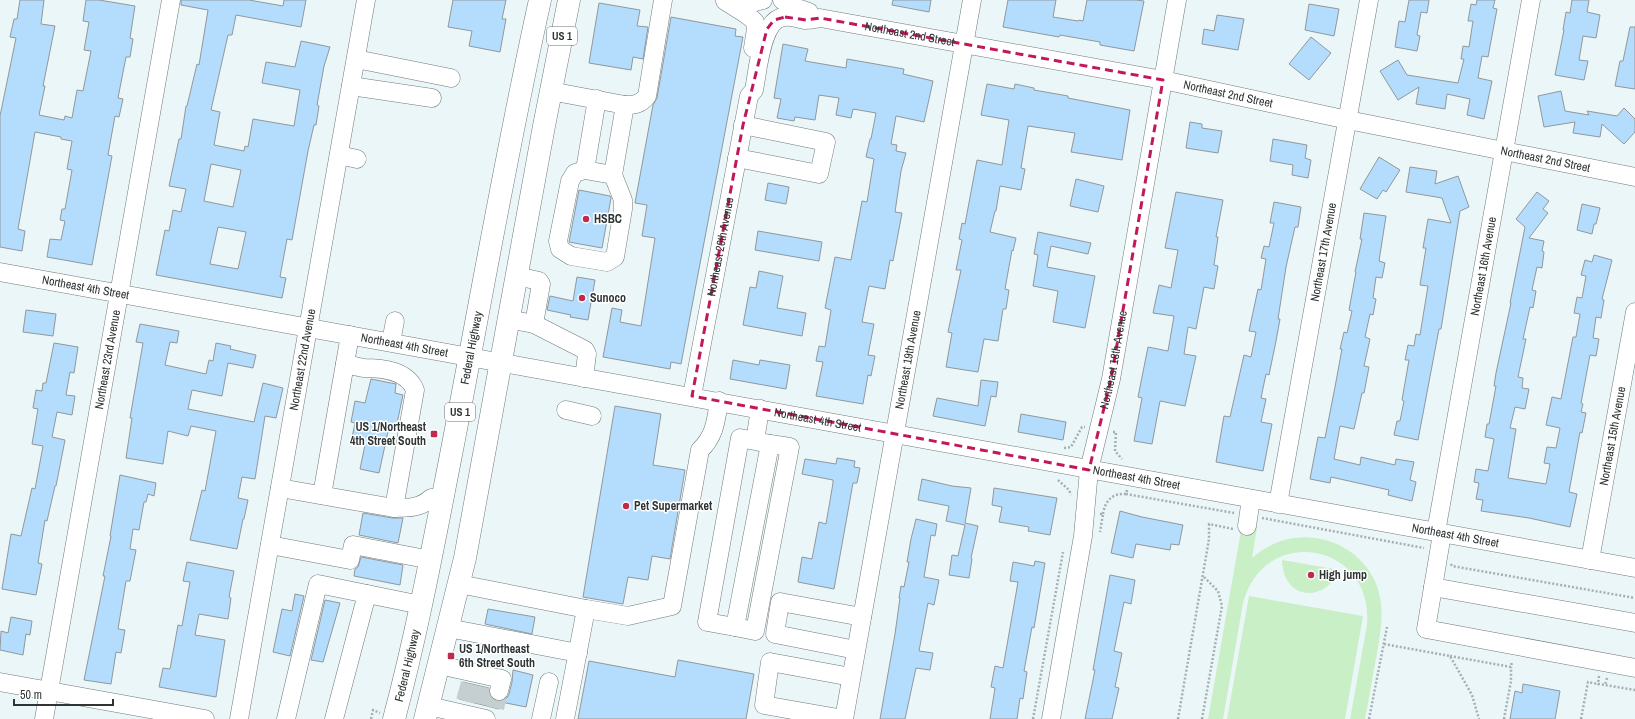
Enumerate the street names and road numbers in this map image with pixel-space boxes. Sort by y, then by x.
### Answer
street label: Northeast 2nd Street [863,18,956,50]
road number: US 1 [547,27,577,45]
street label: Northeast 2nd Street [1182,77,1274,112]
street label: Northeast 2nd Street [1499,143,1592,176]
street label: Northeast 20th Avenue [703,196,738,297]
street label: Northeast 17th Avenue [1307,201,1340,303]
street label: Northeast 16th Avenue [1467,215,1500,317]
street label: Northeast 4th Street [41,272,131,303]
street label: Northeast 22nd Avenue [286,308,319,412]
street label: Northeast 23rd Avenue [91,309,124,411]
street label: Northeast 19th Avenue [891,309,925,410]
street label: Northeast 18th Avenue [1096,309,1131,411]
street label: Federal Highway [457,310,486,386]
street label: Northeast 4th Street [360,329,450,361]
street label: Northeast 15th Avenue [1596,385,1629,487]
road number: US 1 [445,403,475,421]
street label: Northeast 4th Street [773,404,863,436]
street label: Northeast 4th Street [1092,462,1182,494]
street label: Northeast 4th Street [1410,520,1500,551]
street label: Federal Highway [391,628,424,704]

